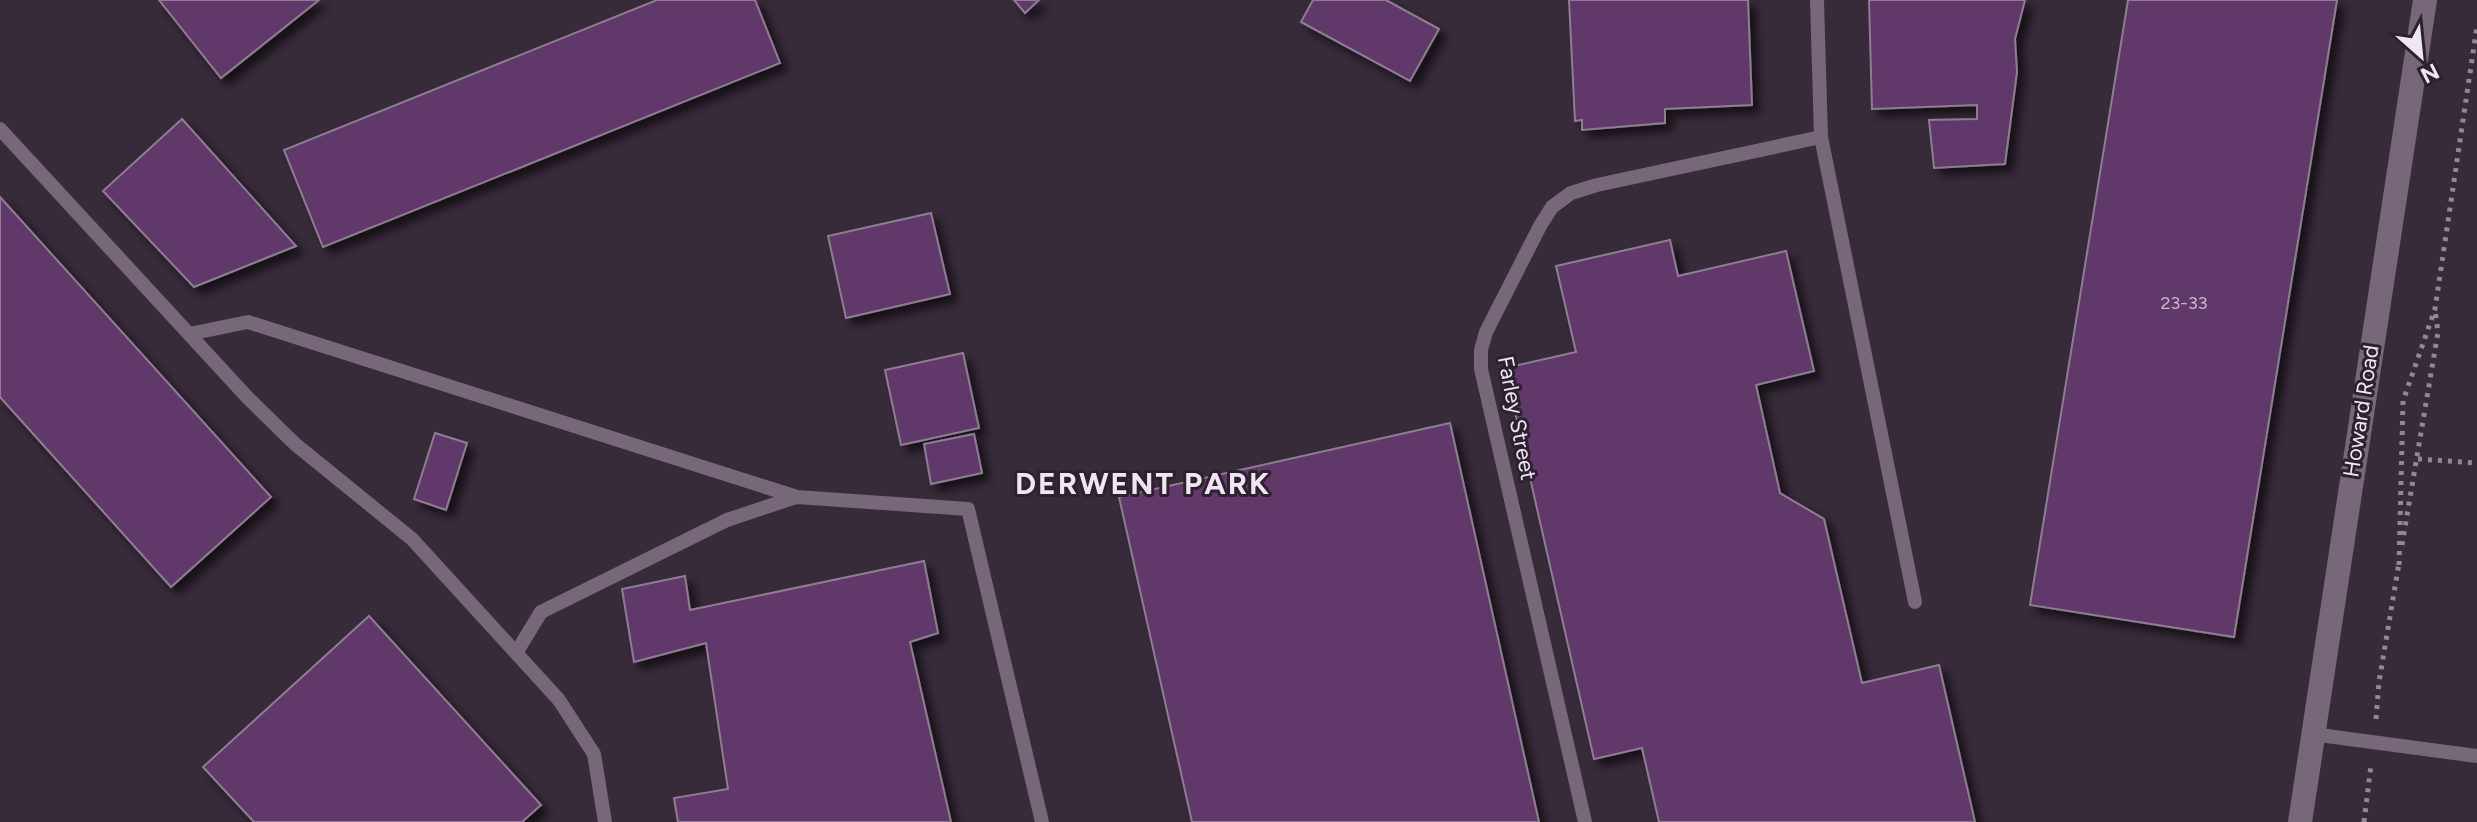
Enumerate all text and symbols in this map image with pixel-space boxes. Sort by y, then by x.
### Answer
north arrow [2381,16,2461,96]
text: N [2416,57,2444,89]
house number: 23-33 [2161,292,2207,314]
street label: Howard Road [2337,343,2385,479]
street label: Farley Street [1492,354,1542,482]
district label: DERWENT PARK [1015,465,1271,502]

